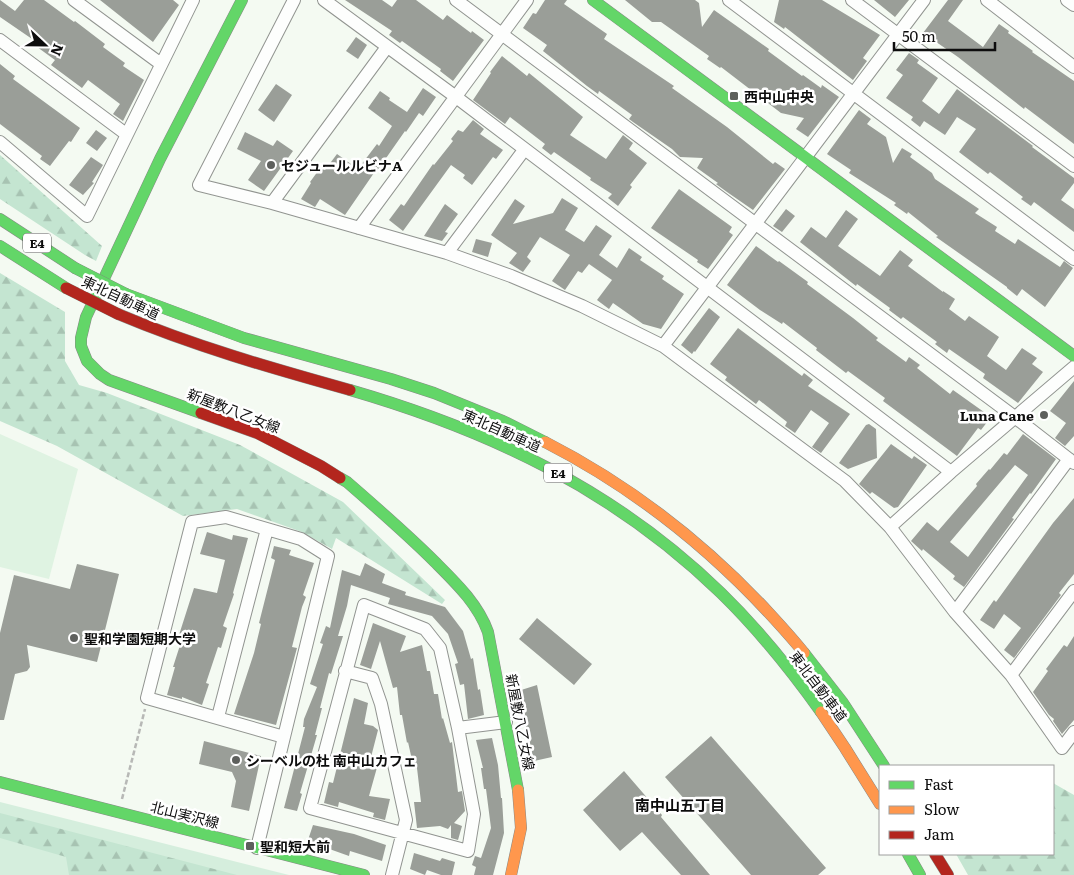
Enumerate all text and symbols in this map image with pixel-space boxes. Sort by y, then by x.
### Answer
north arrow [20,20,70,70]
scale bar [894,20,995,52]
text: 50 m [902,24,936,47]
text: N [46,41,69,60]
place label: 西中山中央 [744,86,814,106]
marker: 西中山中央 [728,90,740,102]
place label: セジュールルビナA [281,155,403,175]
marker: セジュールルビナA [265,159,277,171]
road number: E4 [23,234,51,252]
street label: 東北自動車道 [79,270,163,324]
street label: 新屋敷八乙女線 [185,383,283,437]
street label: 東北自動車道 [460,404,544,456]
place label: Luna Cane [960,405,1034,425]
marker: Luna Cane [1038,409,1050,421]
road number: E4 [544,463,572,482]
place label: 聖和学園短期大学 [84,628,196,648]
marker: 聖和学園短期大学 [68,632,80,644]
street label: 東北自動車道 [786,646,852,726]
street label: 新屋敷八乙女線 [502,672,540,772]
place label: シーベルの杜 南中山カフェ [246,750,417,770]
marker: シーベルの杜 南中山カフェ [230,754,242,766]
legend [879,765,1054,855]
text: Fast [924,772,953,795]
district label: 南中山五丁目 [635,793,725,816]
street label: 北山実沢線 [149,796,221,832]
text: Slow [924,797,959,820]
text: Jam [924,822,955,845]
place label: 聖和短大前 [260,836,330,856]
marker: 聖和短大前 [244,840,256,852]

